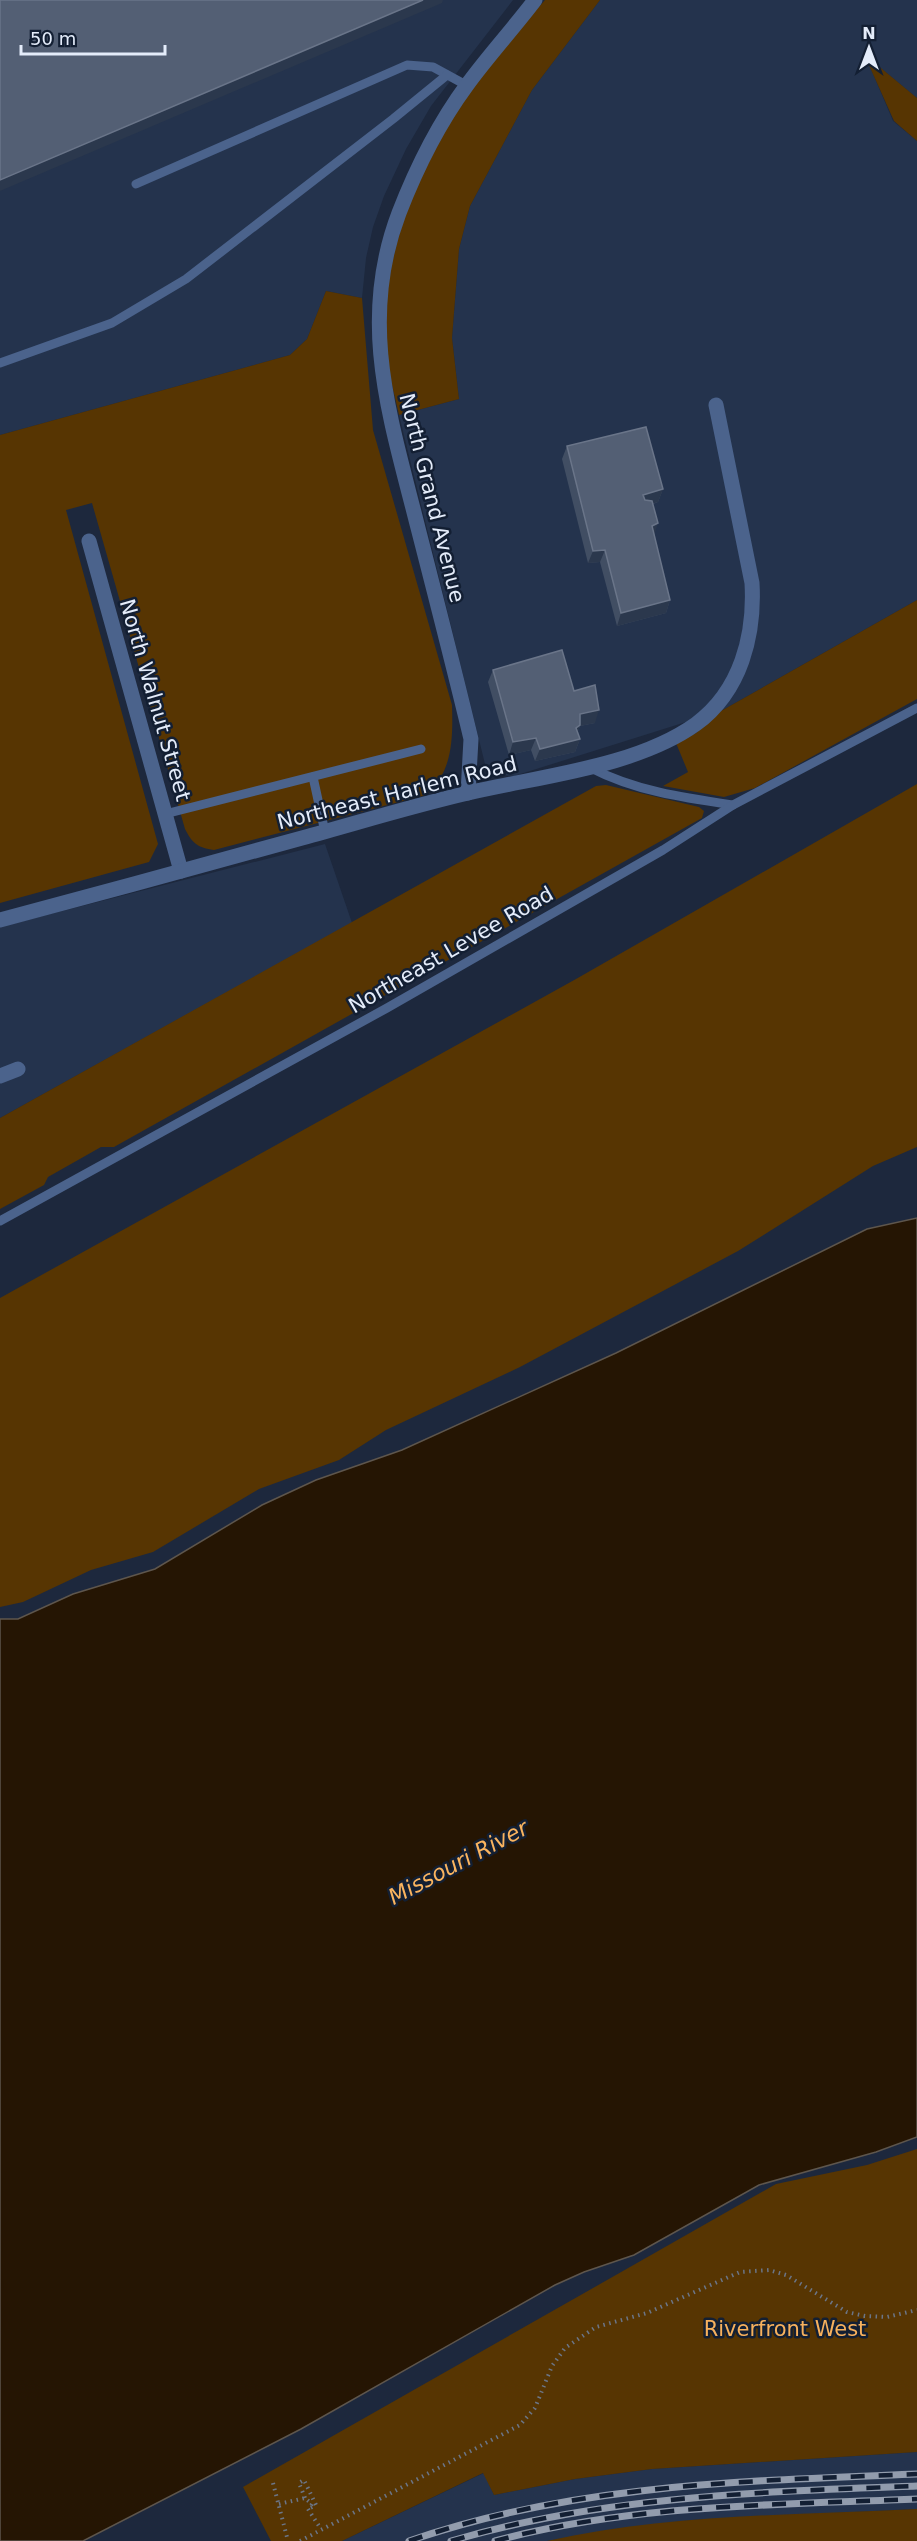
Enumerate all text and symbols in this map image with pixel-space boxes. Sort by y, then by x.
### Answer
scale bar [21,18,165,56]
north arrow [839,18,899,78]
text: N [862,24,876,43]
text: 50 m [30,28,76,49]
street label: North Grand Avenue [394,391,470,605]
street label: North Walnut Street [115,596,195,804]
street label: Northeast Harlem Road [275,752,519,834]
street label: Northeast Levee Road [344,882,558,1018]
water label: Missouri River [384,1814,534,1910]
park label: Riverfront West [704,2317,866,2341]

